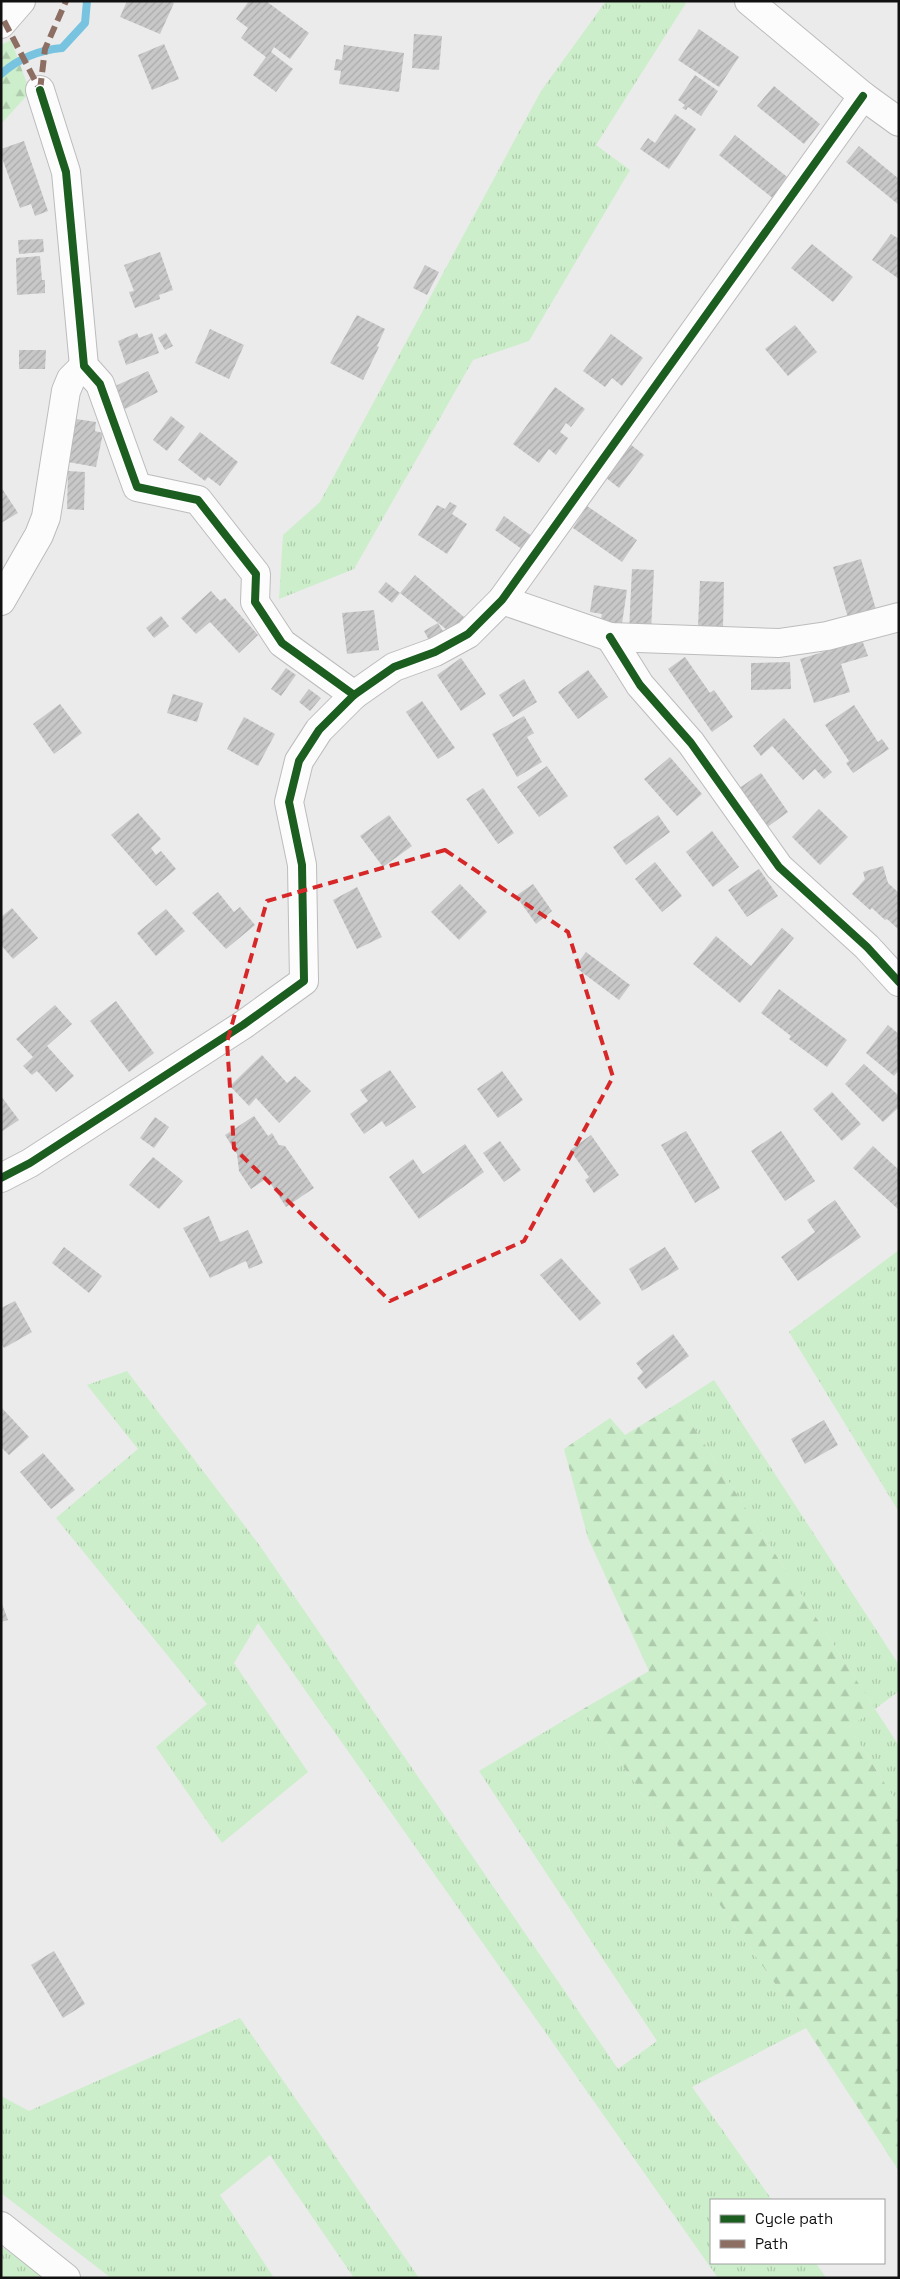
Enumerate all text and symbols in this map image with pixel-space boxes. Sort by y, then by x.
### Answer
legend [710,2199,885,2264]
text: Cycle path [755,2209,833,2228]
text: Path [755,2234,788,2253]

